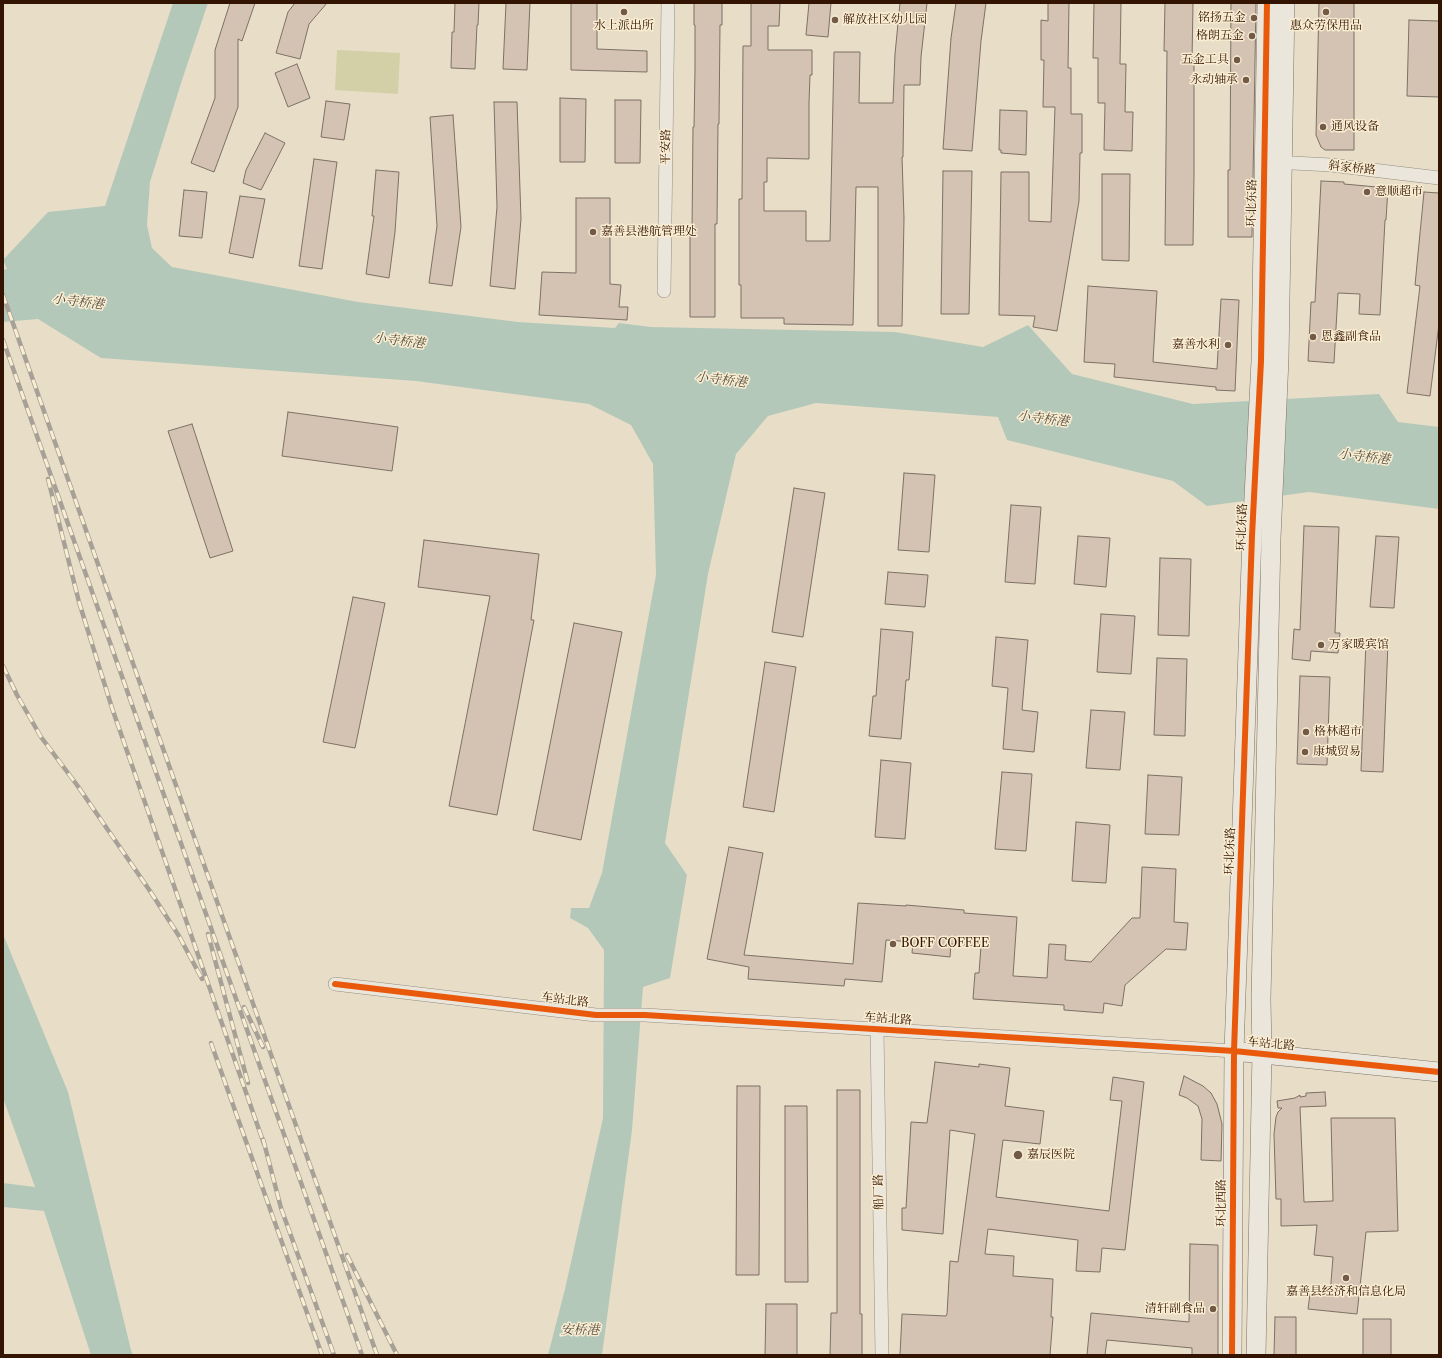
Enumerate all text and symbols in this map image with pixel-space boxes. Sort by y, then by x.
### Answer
marker: 水上派出所 [619,7,629,17]
marker: 惠众劳保用品 [1321,7,1331,17]
place label: 铭扬五金 [1198,11,1246,25]
place label: 解放社区幼儿园 [843,13,927,27]
marker: 铭扬五金 [1249,13,1259,23]
marker: 解放社区幼儿园 [830,15,840,25]
place label: 水上派出所 [594,19,654,33]
place label: 惠众劳保用品 [1290,19,1362,33]
place label: 格朗五金 [1196,29,1244,43]
marker: 格朗五金 [1247,31,1257,41]
place label: 五金工具 [1181,53,1229,67]
marker: 五金工具 [1232,55,1242,65]
place label: 永动轴承 [1190,73,1238,87]
marker: 永动轴承 [1241,75,1251,85]
place label: 通风设备 [1331,120,1379,134]
marker: 通风设备 [1318,122,1328,132]
street label: 平安路 [658,129,674,165]
street label: 斜家桥路 [1327,158,1377,178]
street label: 环北东路 [1244,179,1260,227]
place label: 意顺超市 [1375,185,1423,199]
marker: 意顺超市 [1362,187,1372,197]
place label: 嘉善县港航管理处 [601,225,697,239]
marker: 嘉善县港航管理处 [588,227,598,237]
water label: 小寺桥港 [51,291,105,313]
water label: 小寺桥港 [372,330,426,352]
place label: 恩鑫副食品 [1321,330,1381,344]
marker: 恩鑫副食品 [1308,332,1318,342]
place label: 嘉善水利 [1172,338,1220,352]
marker: 嘉善水利 [1223,340,1233,350]
water label: 小寺桥港 [694,369,748,391]
water label: 小寺桥港 [1016,408,1070,430]
water label: 小寺桥港 [1337,446,1391,468]
street label: 环北东路 [1234,503,1250,551]
place label: 万家暖宾馆 [1329,638,1389,652]
marker: 万家暖宾馆 [1316,640,1326,650]
place label: 格林超市 [1314,725,1362,739]
marker: 格林超市 [1301,727,1311,737]
place label: 康城贸易 [1313,745,1361,759]
marker: 康城贸易 [1300,747,1310,757]
street label: 环北东路 [1222,827,1238,875]
place label: BOFF COFFEE [901,937,989,951]
marker: BOFF COFFEE [888,939,898,949]
street label: 车站北路 [540,990,590,1010]
street label: 车站北路 [864,1010,912,1028]
street label: 车站北路 [1246,1035,1296,1053]
place label: 嘉辰医院 [1027,1148,1075,1162]
marker: 嘉辰医院 [1012,1149,1024,1161]
street label: 船厂路 [871,1174,887,1210]
street label: 环北西路 [1215,1179,1229,1227]
marker: 嘉善县经济和信息化局 [1341,1273,1351,1283]
place label: 嘉善县经济和信息化局 [1286,1285,1406,1299]
place label: 清轩副食品 [1145,1302,1205,1316]
marker: 清轩副食品 [1208,1304,1218,1314]
water label: 安桥港 [561,1322,599,1338]

